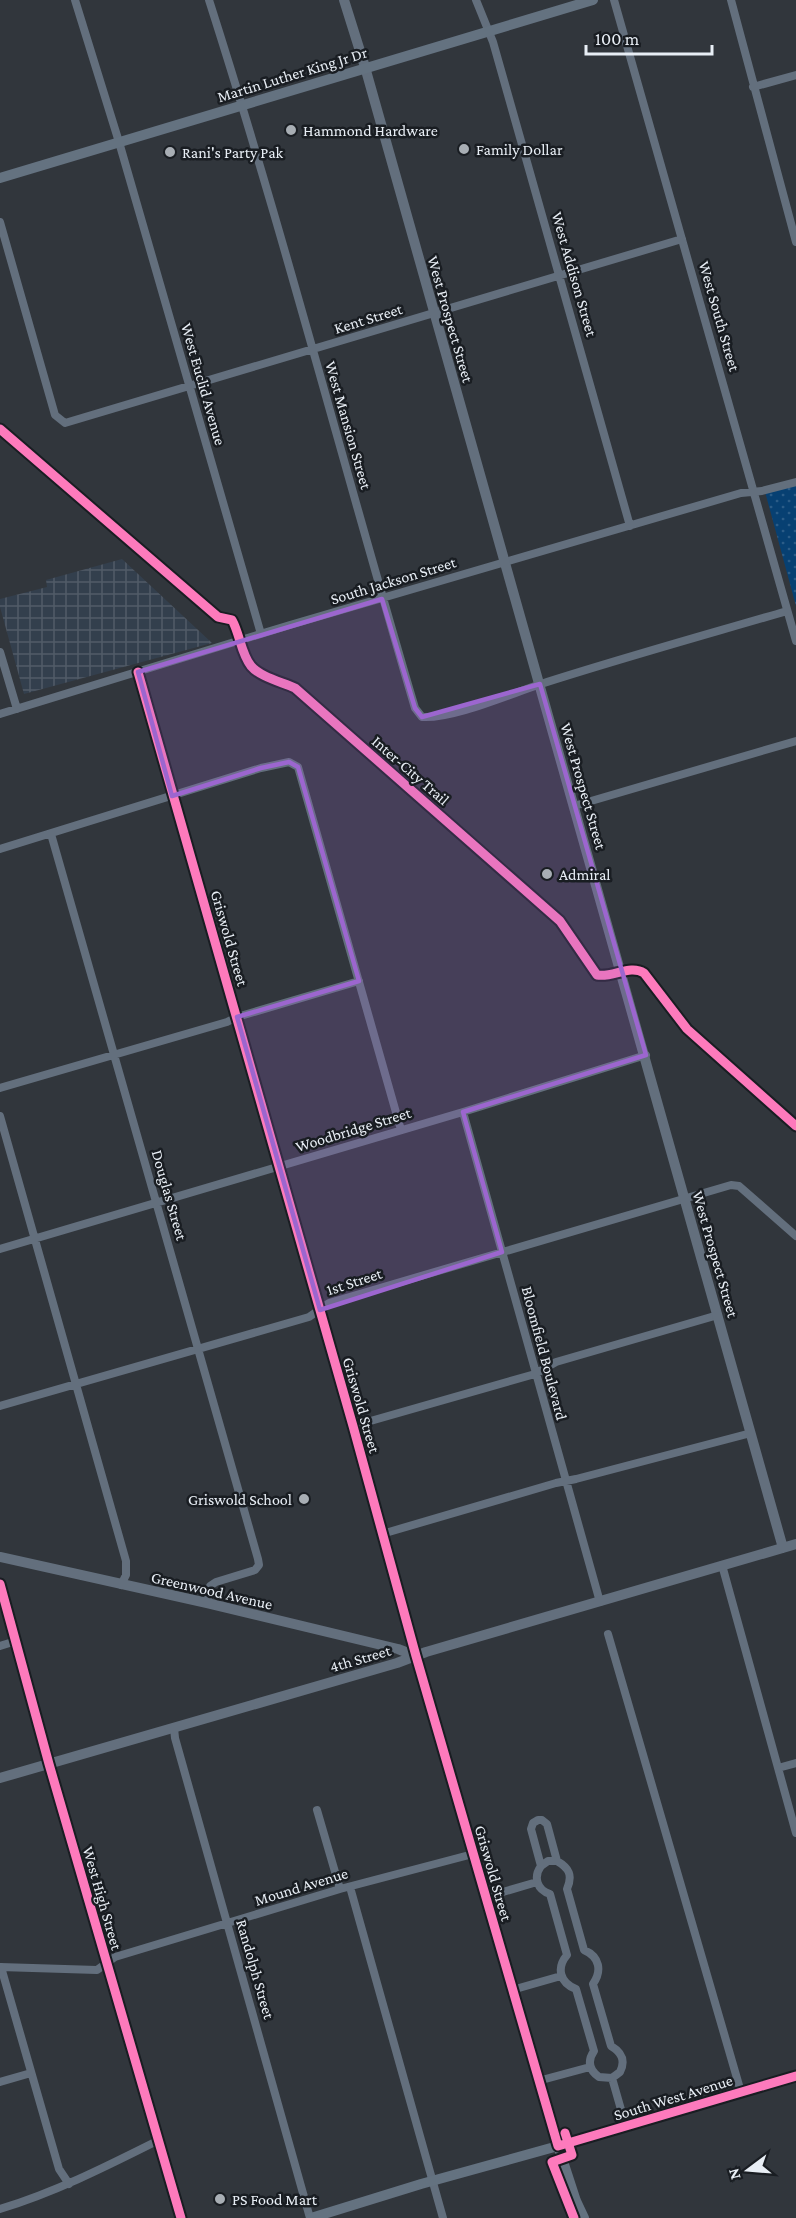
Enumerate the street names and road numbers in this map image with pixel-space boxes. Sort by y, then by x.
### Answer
street label: Martin Luther King Jr Dr [215,43,370,106]
street label: West Addison Street [549,210,601,339]
street label: West Prospect Street [423,254,477,385]
street label: West South Street [696,259,744,374]
street label: Kent Street [332,300,405,337]
street label: West Euclid Avenue [178,321,229,447]
street label: West Mansion Street [322,359,375,492]
street label: South Jackson Street [328,553,459,609]
street label: West Prospect Street [556,721,610,852]
street label: Inter-City Trail [368,732,453,809]
street label: Griswold Street [208,888,252,989]
street label: Woodbridge Street [293,1104,414,1156]
street label: Douglas Street [148,1148,191,1243]
street label: West Prospect Street [688,1189,742,1320]
street label: 1st Street [324,1264,385,1298]
street label: Bloomfield Boulevard [518,1284,571,1422]
street label: Griswold Street [340,1355,384,1456]
street label: Greenwood Avenue [149,1568,274,1613]
street label: 4th Street [328,1641,393,1675]
street label: Griswold Street [472,1823,516,1924]
street label: West High Street [79,1844,126,1953]
street label: Mound Avenue [252,1864,350,1909]
street label: Randolph Street [232,1917,278,2022]
street label: South West Avenue [612,2071,735,2124]

